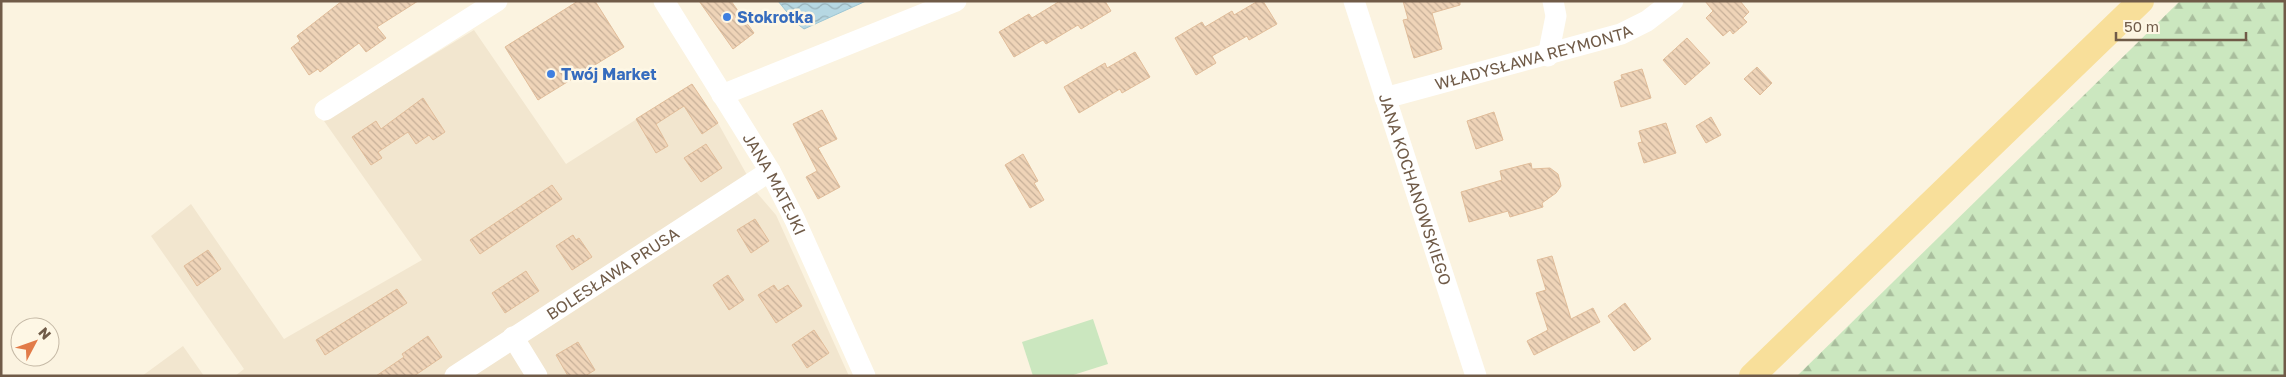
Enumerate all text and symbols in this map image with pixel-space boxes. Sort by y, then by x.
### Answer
place label: Stokrotka [737,7,813,27]
scale bar [2116,10,2246,42]
marker: Stokrotka [721,11,733,23]
text: 50 m [2124,17,2159,35]
street label: WŁADYSŁAWA REYMONTA [1433,20,1636,94]
place label: Twój Market [561,64,657,84]
marker: Twój Market [545,68,557,80]
street label: JANA KOCHANOWSKIEGO [1375,91,1456,288]
street label: JANA MATEJKI [739,129,811,238]
street label: BOLESŁAWA PRUSA [542,223,683,324]
north arrow [10,317,60,367]
text: N [35,324,55,343]

